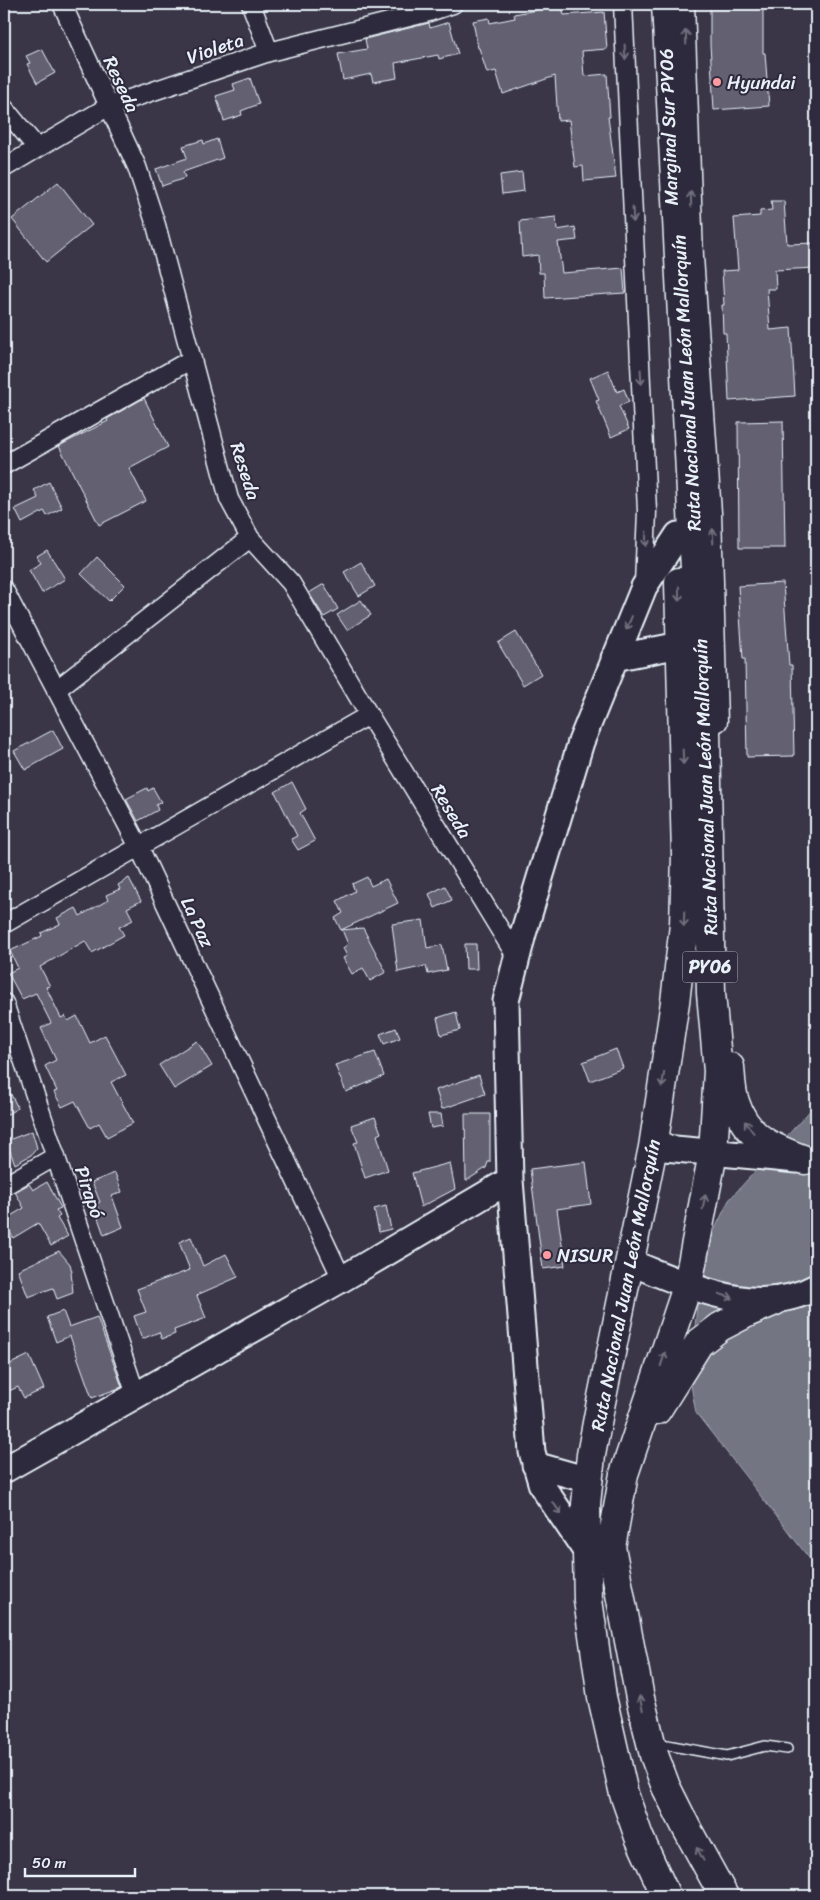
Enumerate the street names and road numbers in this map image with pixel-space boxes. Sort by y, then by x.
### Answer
street label: Violeta [182,23,249,74]
street label: Marginal Sur PY06 [649,48,688,206]
street label: Reseda [94,50,149,118]
street label: Ruta Nacional Juan León Mallorquín [662,234,711,532]
street label: Reseda [221,438,271,505]
street label: Ruta Nacional Juan León Mallorquín [684,638,727,936]
street label: Reseda [422,777,481,846]
street label: La Paz [171,891,224,954]
road number: PY06 [682,952,738,982]
street label: Ruta Nacional Juan León Mallorquín [581,1136,670,1434]
street label: Pirapó [65,1161,114,1223]

